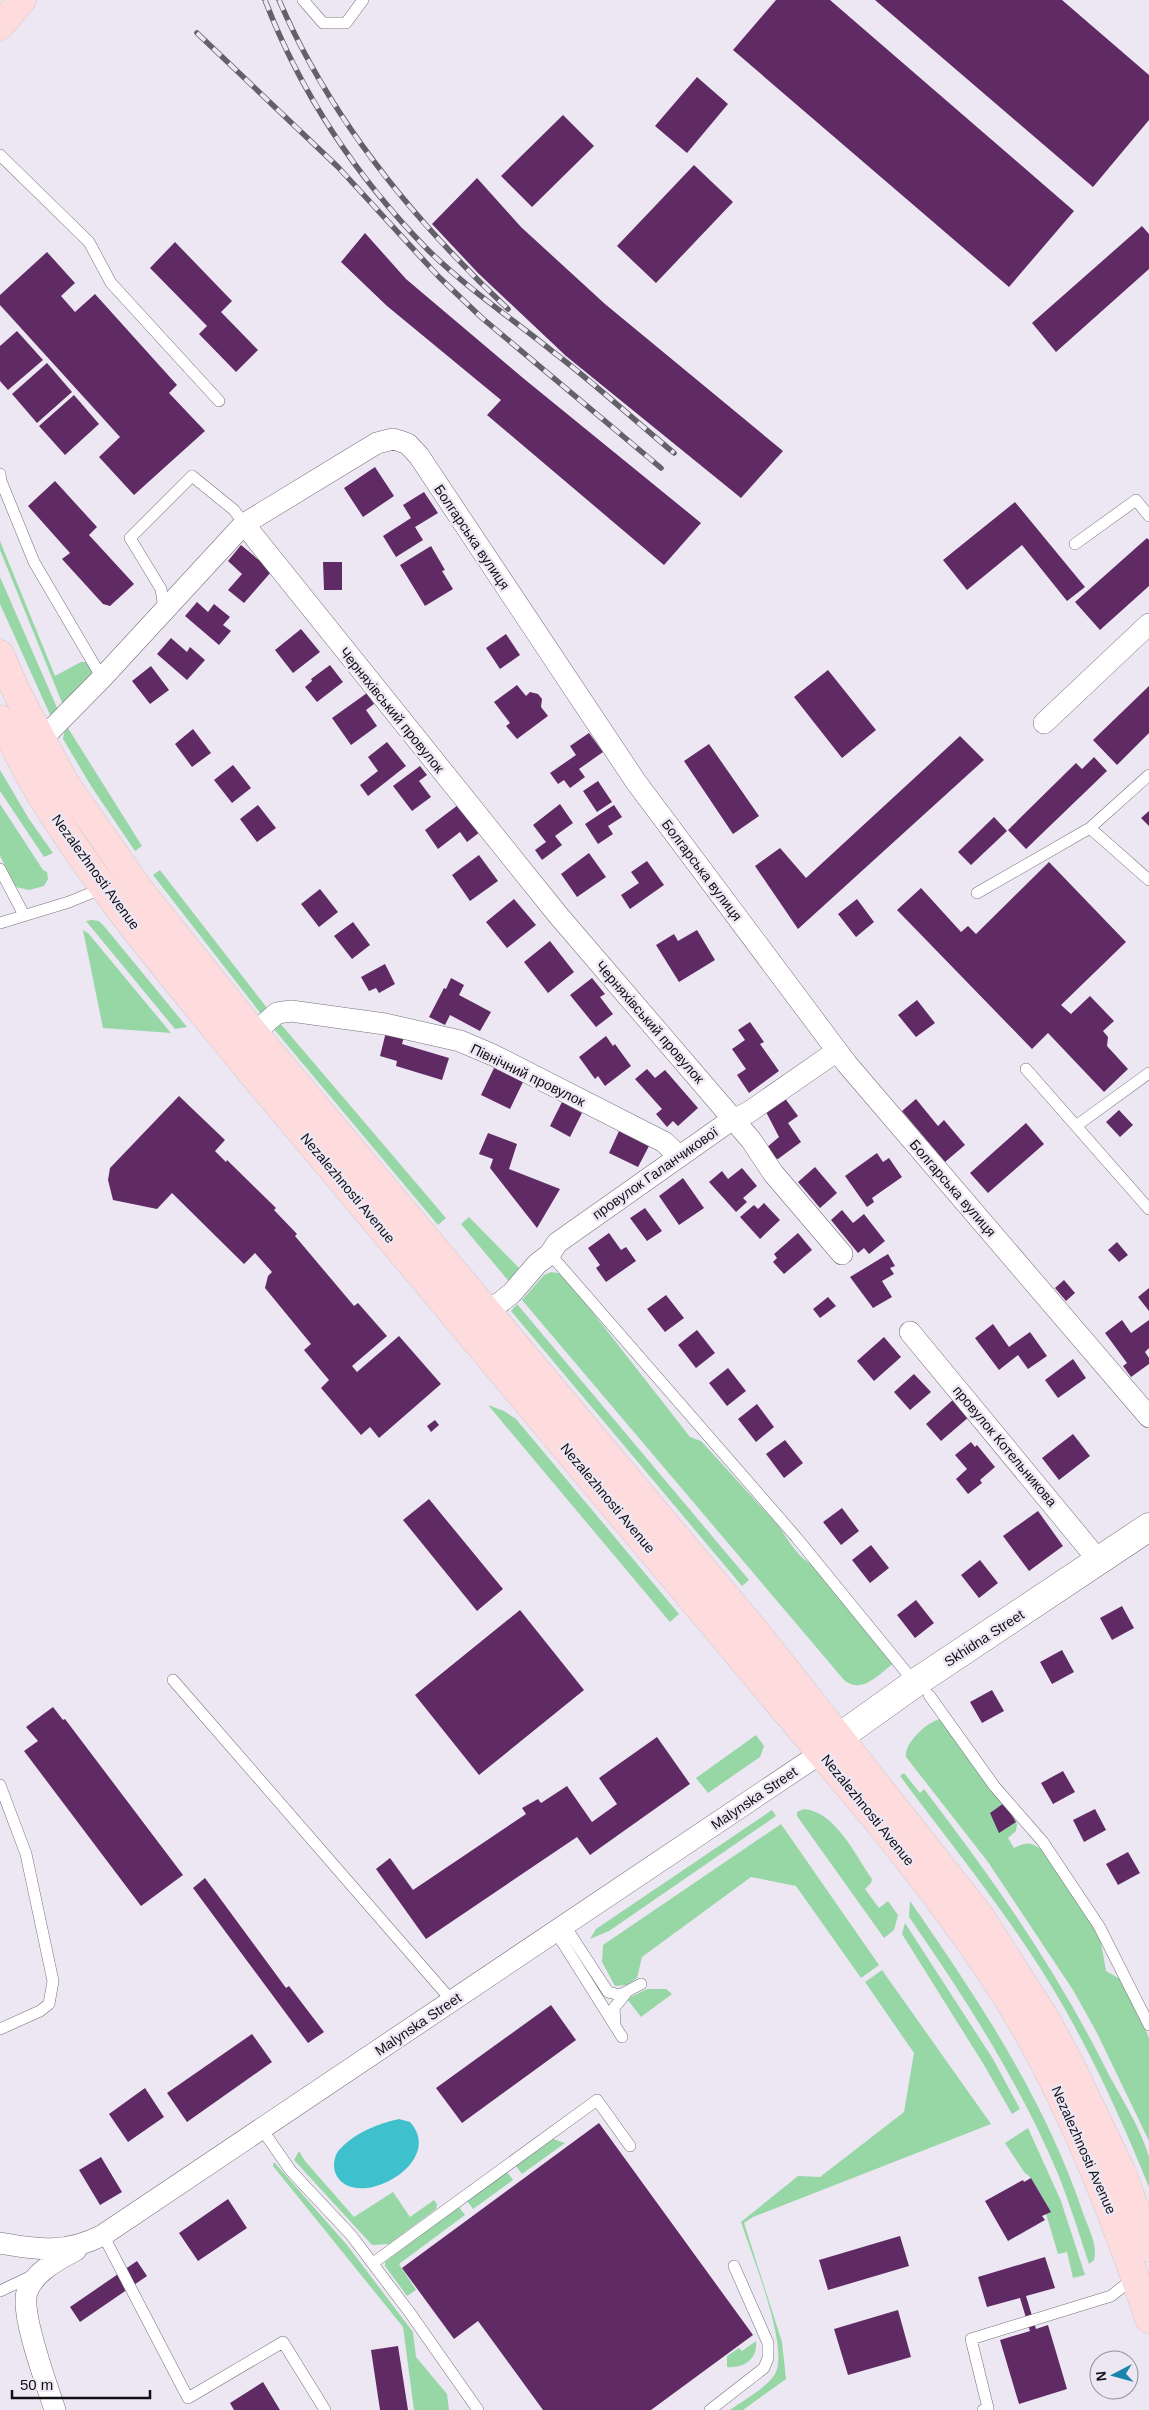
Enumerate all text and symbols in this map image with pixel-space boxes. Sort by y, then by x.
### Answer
street label: Болгарська вулиця [431,482,513,592]
street label: Черняхівський провулок [336,644,448,777]
street label: Nezalezhnosti Avenue [49,811,143,933]
street label: Болгарська вулиця [659,816,745,924]
street label: Черняхівський провулок [593,958,708,1087]
street label: Північний провулок [468,1040,589,1110]
street label: провулок Галанчикової [589,1124,721,1222]
street label: Nezalezhnosti Avenue [297,1130,399,1246]
street label: Болгарська вулиця [907,1136,999,1240]
street label: провулок Котельникова [950,1382,1060,1510]
street label: Nezalezhnosti Avenue [557,1440,659,1556]
street label: Skhidna Street [941,1606,1027,1670]
street label: Nezalezhnosti Avenue [818,1751,918,1869]
street label: Malynska Street [708,1763,800,1833]
street label: Malynska Street [372,1989,464,2059]
street label: Nezalezhnosti Avenue [1049,2084,1120,2217]
north arrow [1089,2350,1139,2400]
scale bar [12,2368,150,2400]
text: N [1093,2370,1110,2382]
text: 50 m [20,2376,53,2393]

